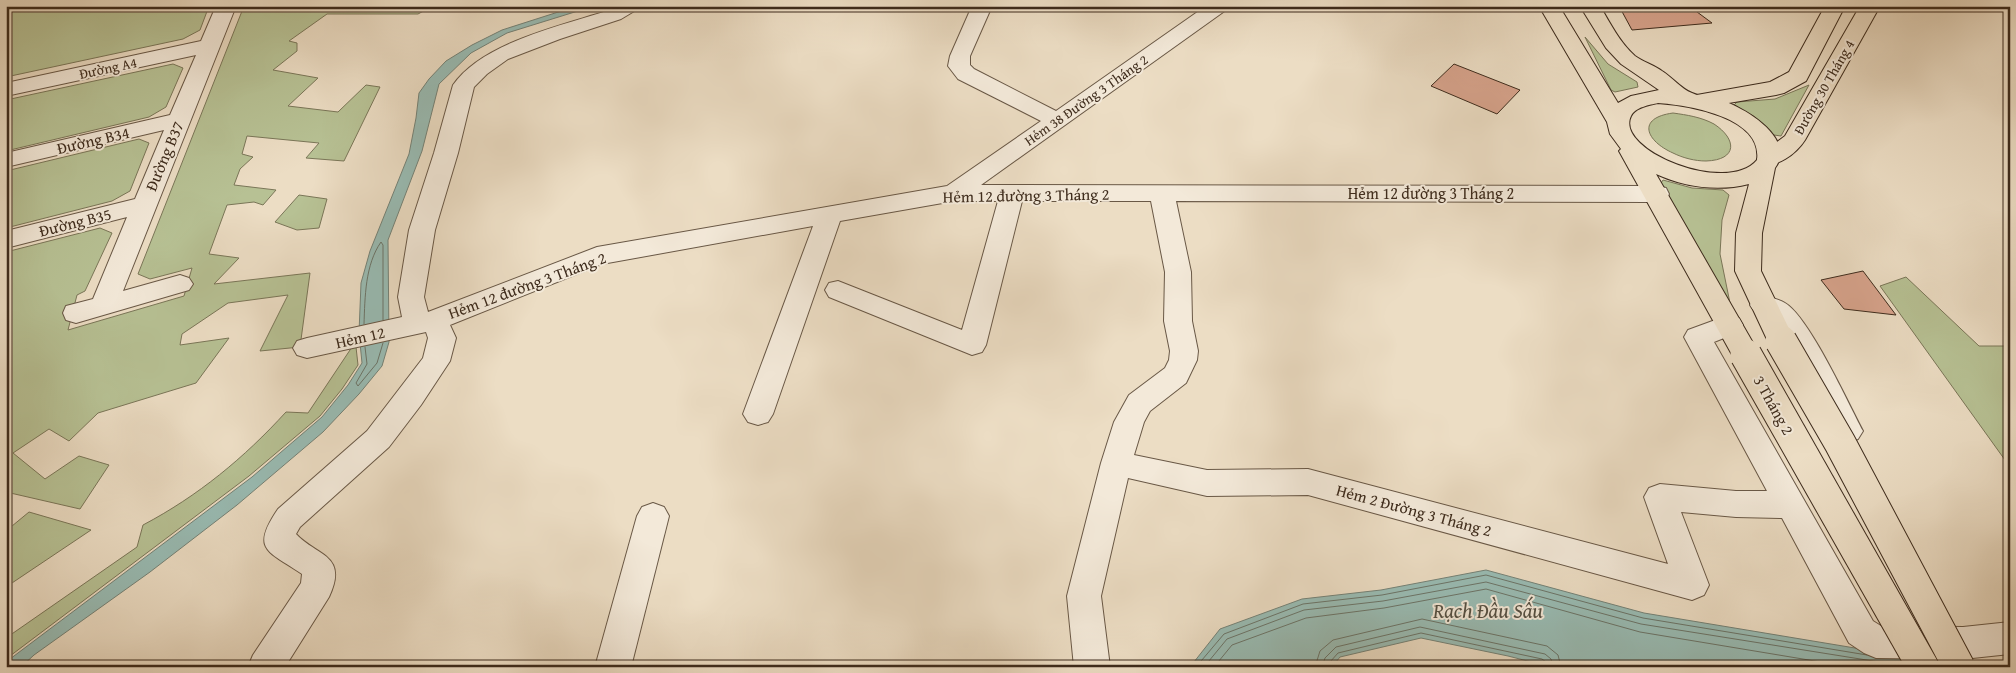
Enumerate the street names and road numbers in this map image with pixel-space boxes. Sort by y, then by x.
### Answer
street label: Đường 30 Tháng 4 [1789,36,1859,138]
street label: Hẻm 38 Đường 3 Tháng 2 [1020,50,1152,150]
street label: Đường A4 [77,52,139,84]
street label: Đường B37 [139,117,190,195]
street label: Đường B34 [54,120,132,160]
street label: Hẻm 12 đường 3 Tháng 2 [1348,181,1514,205]
street label: Hẻm 12 đường 3 Tháng 2 [943,182,1109,208]
street label: Đường B35 [36,201,114,243]
street label: Hẻm 12 đường 3 Tháng 2 [445,245,609,325]
street label: Hẻm 12 [333,320,387,354]
street label: 3 Tháng 2 [1748,371,1800,439]
street label: Hẻm 2 Đường 3 Tháng 2 [1334,478,1494,542]

